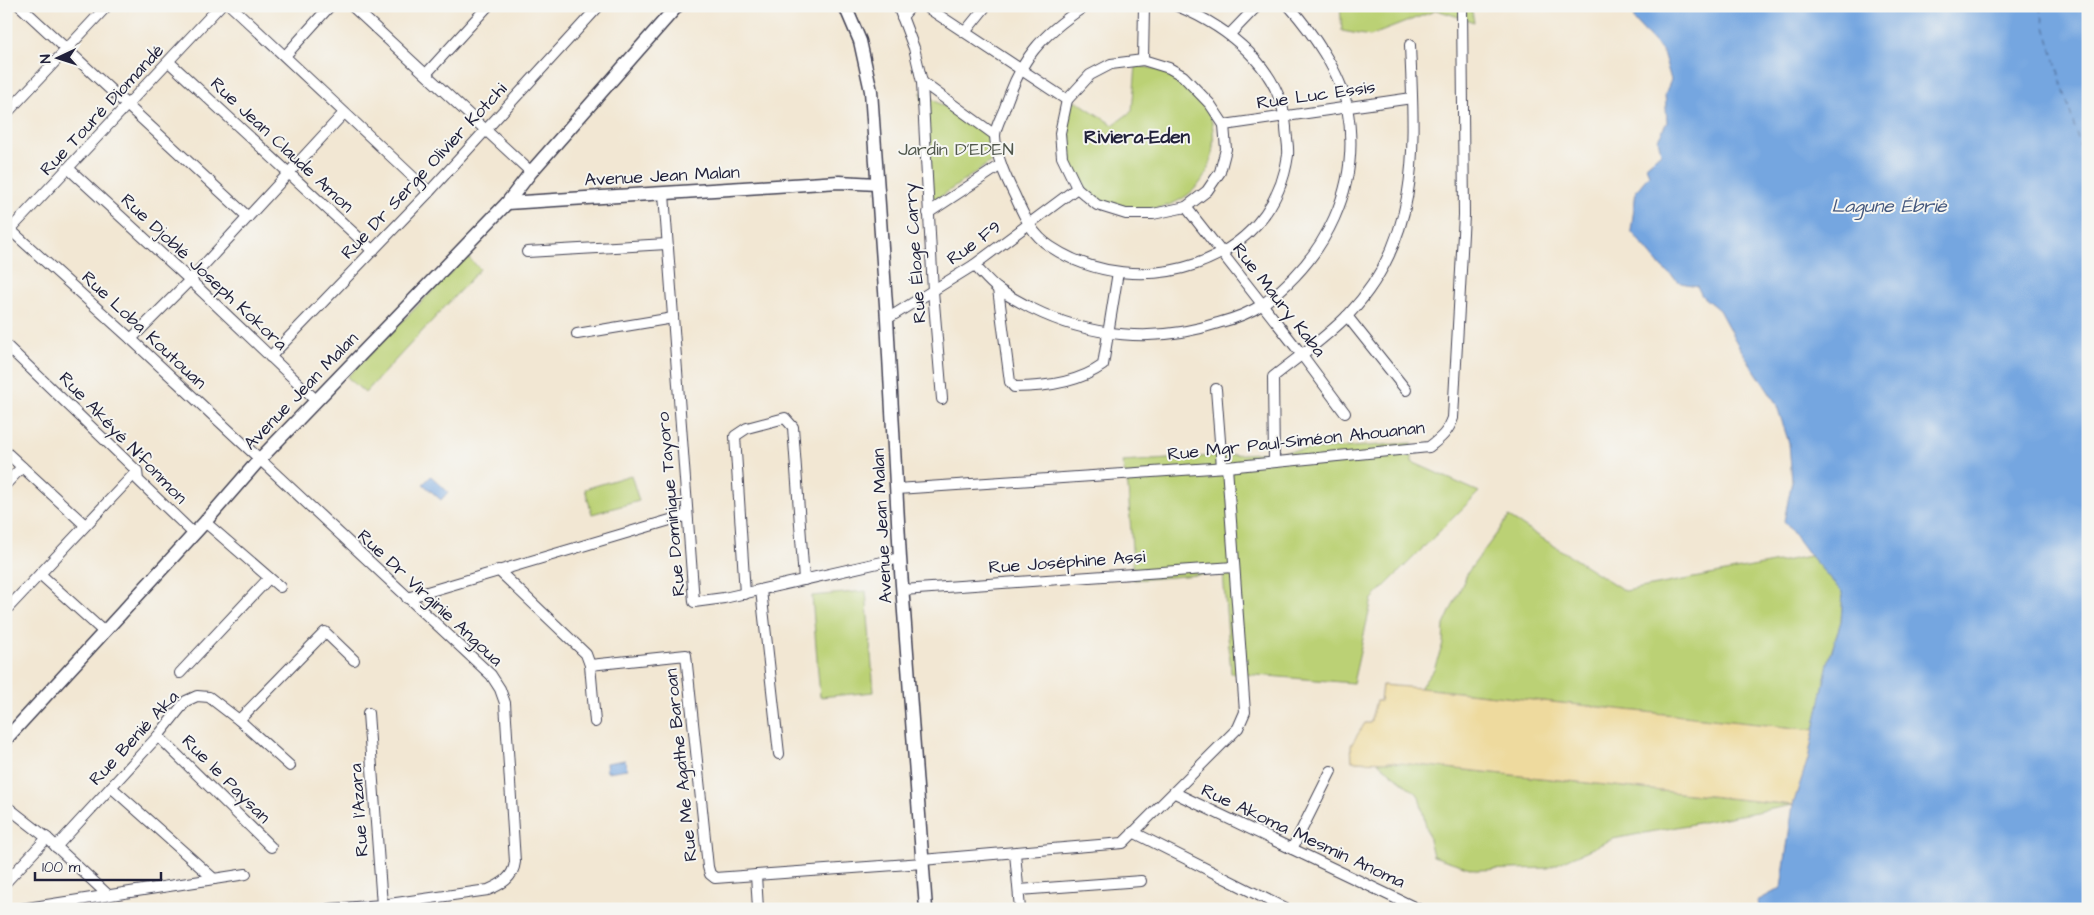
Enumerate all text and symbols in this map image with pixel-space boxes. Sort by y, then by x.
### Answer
north arrow [32,32,82,82]
street label: Rue Touré Diomandé [34,38,170,181]
text: N [36,54,56,64]
street label: Rue Jean Claude Amon [205,72,359,218]
street label: Rue Luc Essis [1255,74,1377,116]
street label: Rue Dr Serge Olivier Kotchi [335,77,514,265]
district label: Riviera-Eden [1084,124,1191,151]
park label: Jardin D'EDEN [898,137,1014,162]
street label: Avenue Jean Malan [584,159,740,193]
street label: Rue Éloge Carry [898,182,933,324]
street label: Rue Djoblé Joseph Kokora [115,188,293,356]
water label: Lagune Ébrié [1831,193,1948,220]
street label: Rue F9 [942,215,1006,271]
street label: Rue Maury Kaba [1226,238,1331,363]
street label: Rue Loba Koutouan [76,265,212,395]
street label: Avenue Jean Malan [238,326,364,456]
street label: Rue Akéyé N'fonmon [52,366,193,510]
street label: Rue Dominique Tayoro [650,411,693,597]
street label: Rue Mgr Paul-Siméon Ahouanan [1166,415,1426,468]
street label: Avenue Jean Malan [865,448,899,604]
street label: Rue Dr Virginie Angoua [351,524,508,673]
street label: Rue Joséphine Assi [988,544,1147,580]
street label: Rue Me Agathe Baroan [658,667,705,863]
street label: Rue Benié Aka [83,685,185,791]
street label: Rue le Paysan [175,729,276,830]
street label: Rue l'Azara [343,763,375,857]
street label: Rue Akoma Mesmin Anoma [1197,778,1409,894]
scale bar [35,850,161,882]
text: 100 m [42,857,81,878]

